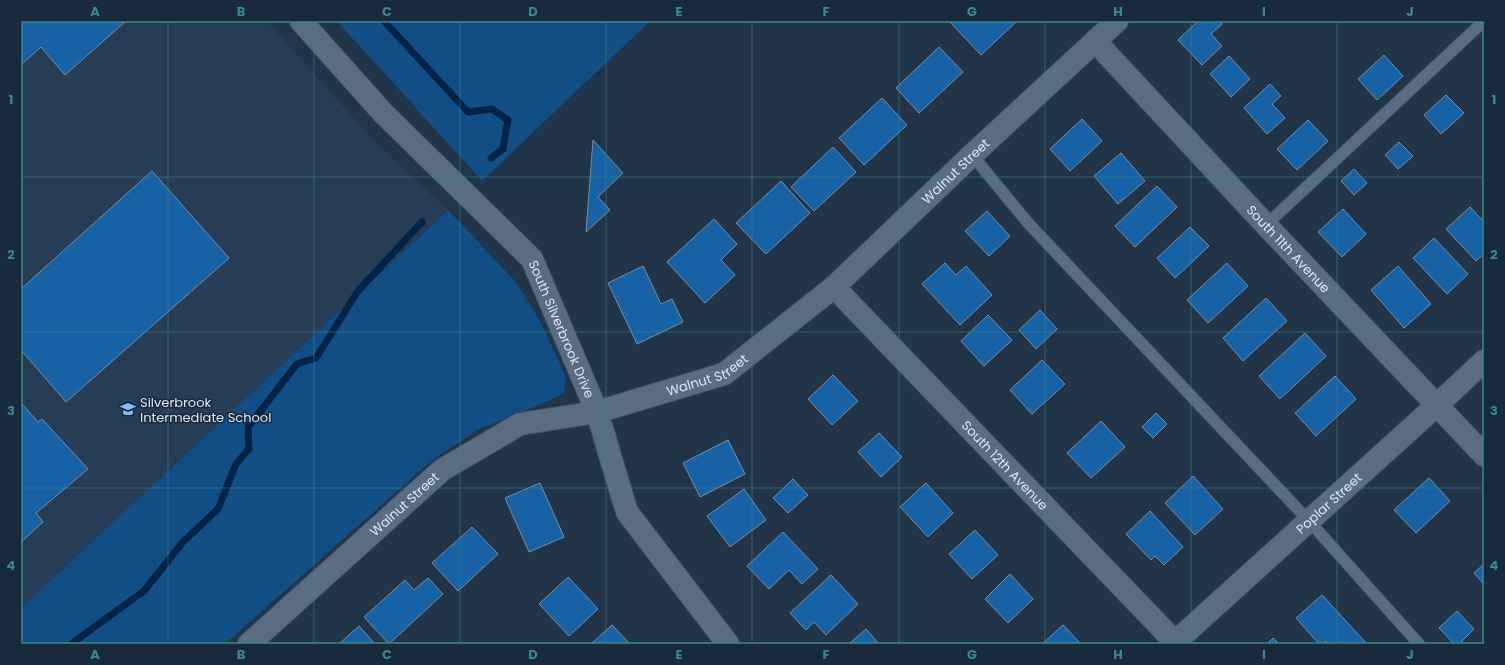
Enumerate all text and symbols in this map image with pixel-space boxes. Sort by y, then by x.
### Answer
text: A [90,2,100,21]
text: B [237,2,246,21]
text: C [382,2,392,21]
text: D [528,2,538,21]
text: E [675,2,683,21]
text: F [822,2,830,21]
text: G [967,2,977,21]
text: H [1113,2,1123,21]
text: I [1262,2,1266,21]
text: J [1406,2,1414,21]
text: 1 [9,90,13,109]
text: 1 [1492,90,1496,109]
street label: Walnut Street [917,134,994,208]
street label: South 11th Avenue [1242,201,1335,297]
text: 2 [7,245,15,264]
text: 2 [1490,245,1498,264]
street label: South Silverbrook Drive [524,257,600,401]
street label: Walnut Street [664,349,752,400]
place label: Silverbrook Intermediate School [140,393,271,427]
school or university icon: Silverbrook Intermediate School [119,400,137,418]
text: 3 [7,401,15,420]
text: 3 [1490,401,1498,420]
street label: South 12th Avenue [957,416,1053,514]
street label: Walnut Street [365,467,443,540]
street label: Poplar Street [1292,468,1366,538]
text: 4 [7,556,16,575]
text: 4 [1490,556,1499,575]
text: A [90,645,100,664]
text: B [237,645,246,664]
text: C [382,645,392,664]
text: D [528,645,538,664]
text: E [675,645,683,664]
text: F [822,645,830,664]
text: G [967,645,977,664]
text: H [1113,645,1123,664]
text: I [1262,645,1266,664]
text: J [1406,645,1414,664]

